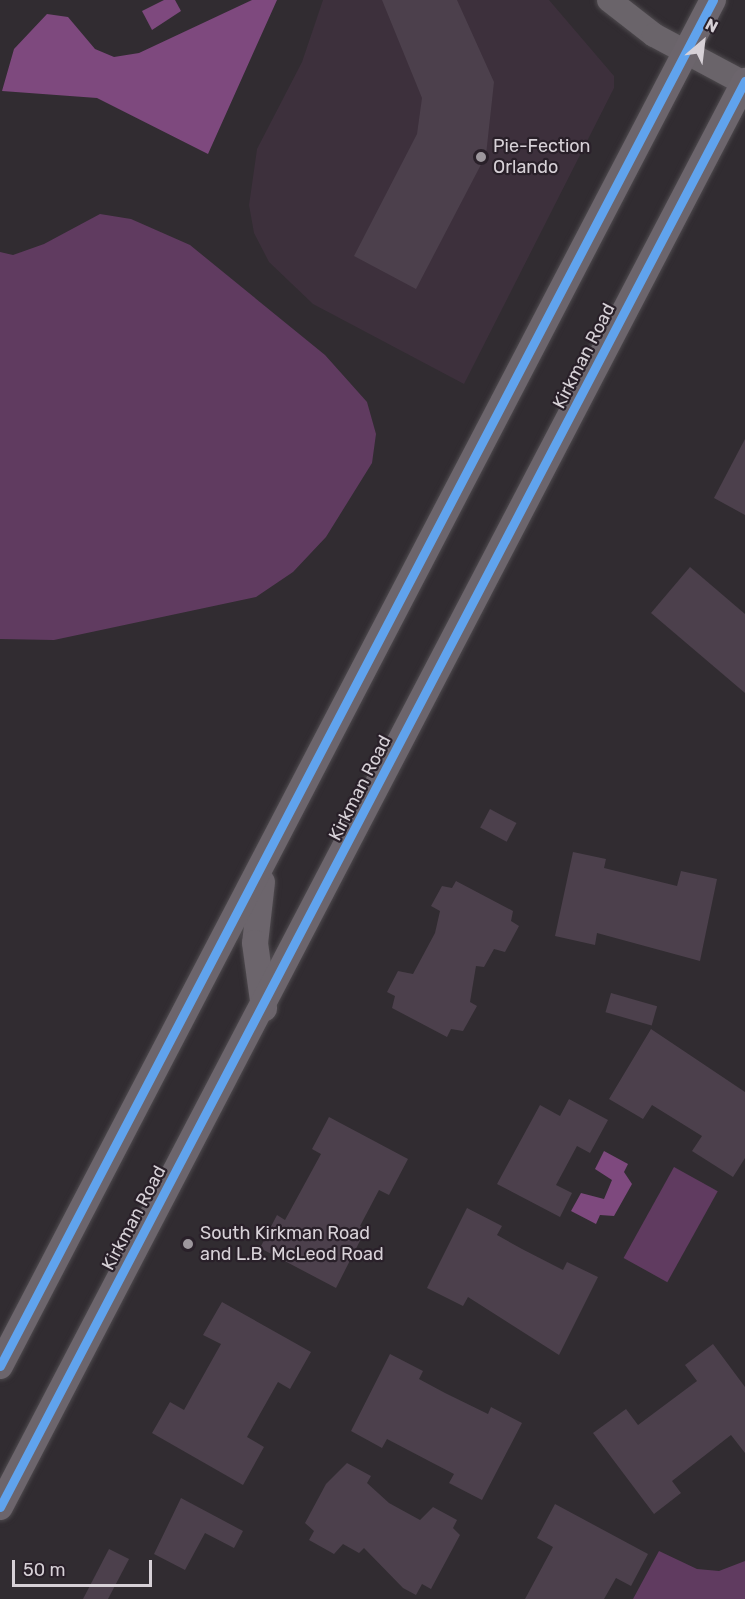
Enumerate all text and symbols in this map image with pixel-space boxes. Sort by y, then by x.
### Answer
north arrow [673,12,733,72]
text: N [702,15,721,37]
place label: Pie-Fection Orlando [493,136,591,178]
marker: Pie-Fection Orlando [474,150,488,164]
street label: Kirkman Road [548,300,620,412]
street label: Kirkman Road [324,732,396,844]
street label: Kirkman Road [97,1162,171,1274]
place label: South Kirkman Road and L.B. McLeod Road [200,1223,384,1266]
marker: South Kirkman Road and L.B. McLeod Road [181,1237,195,1251]
scale bar [15,1548,154,1586]
text: 50 m [23,1559,66,1581]

